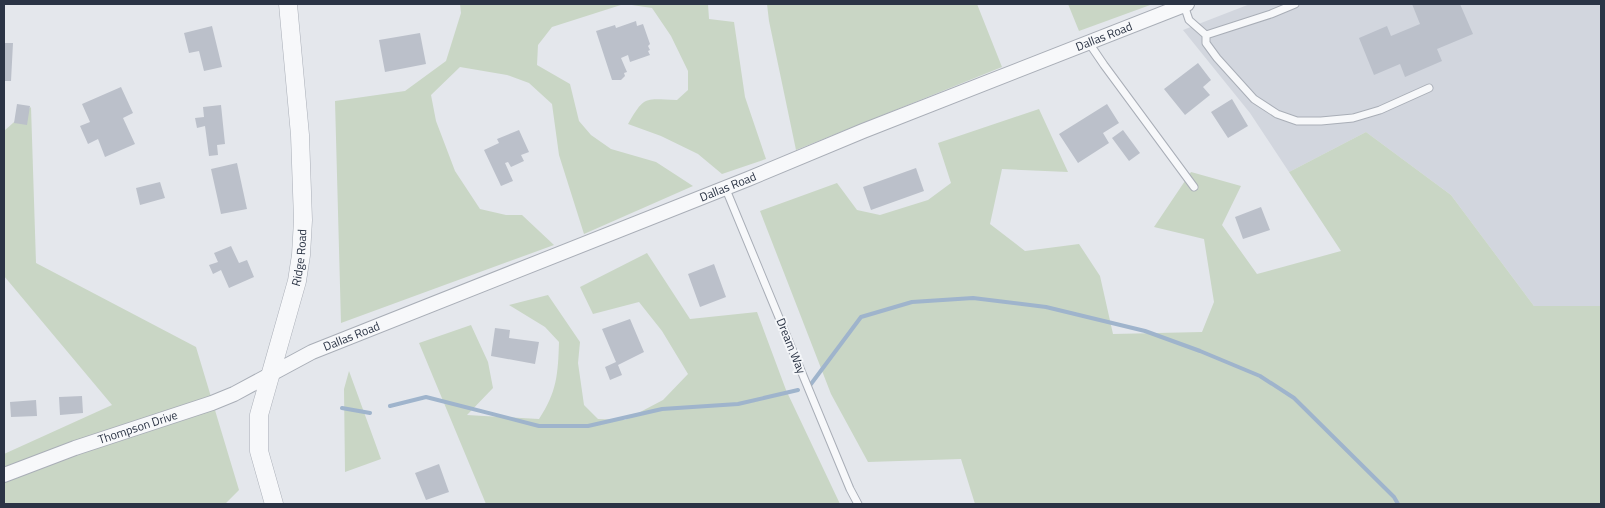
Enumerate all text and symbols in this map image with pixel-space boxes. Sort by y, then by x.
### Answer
street label: Dallas Road [1073,16,1135,56]
street label: Dallas Road [697,167,759,206]
street label: Ridge Road [286,228,311,288]
street label: Dream Way [772,315,811,377]
street label: Dallas Road [320,316,383,356]
street label: Thompson Drive [95,405,180,449]

